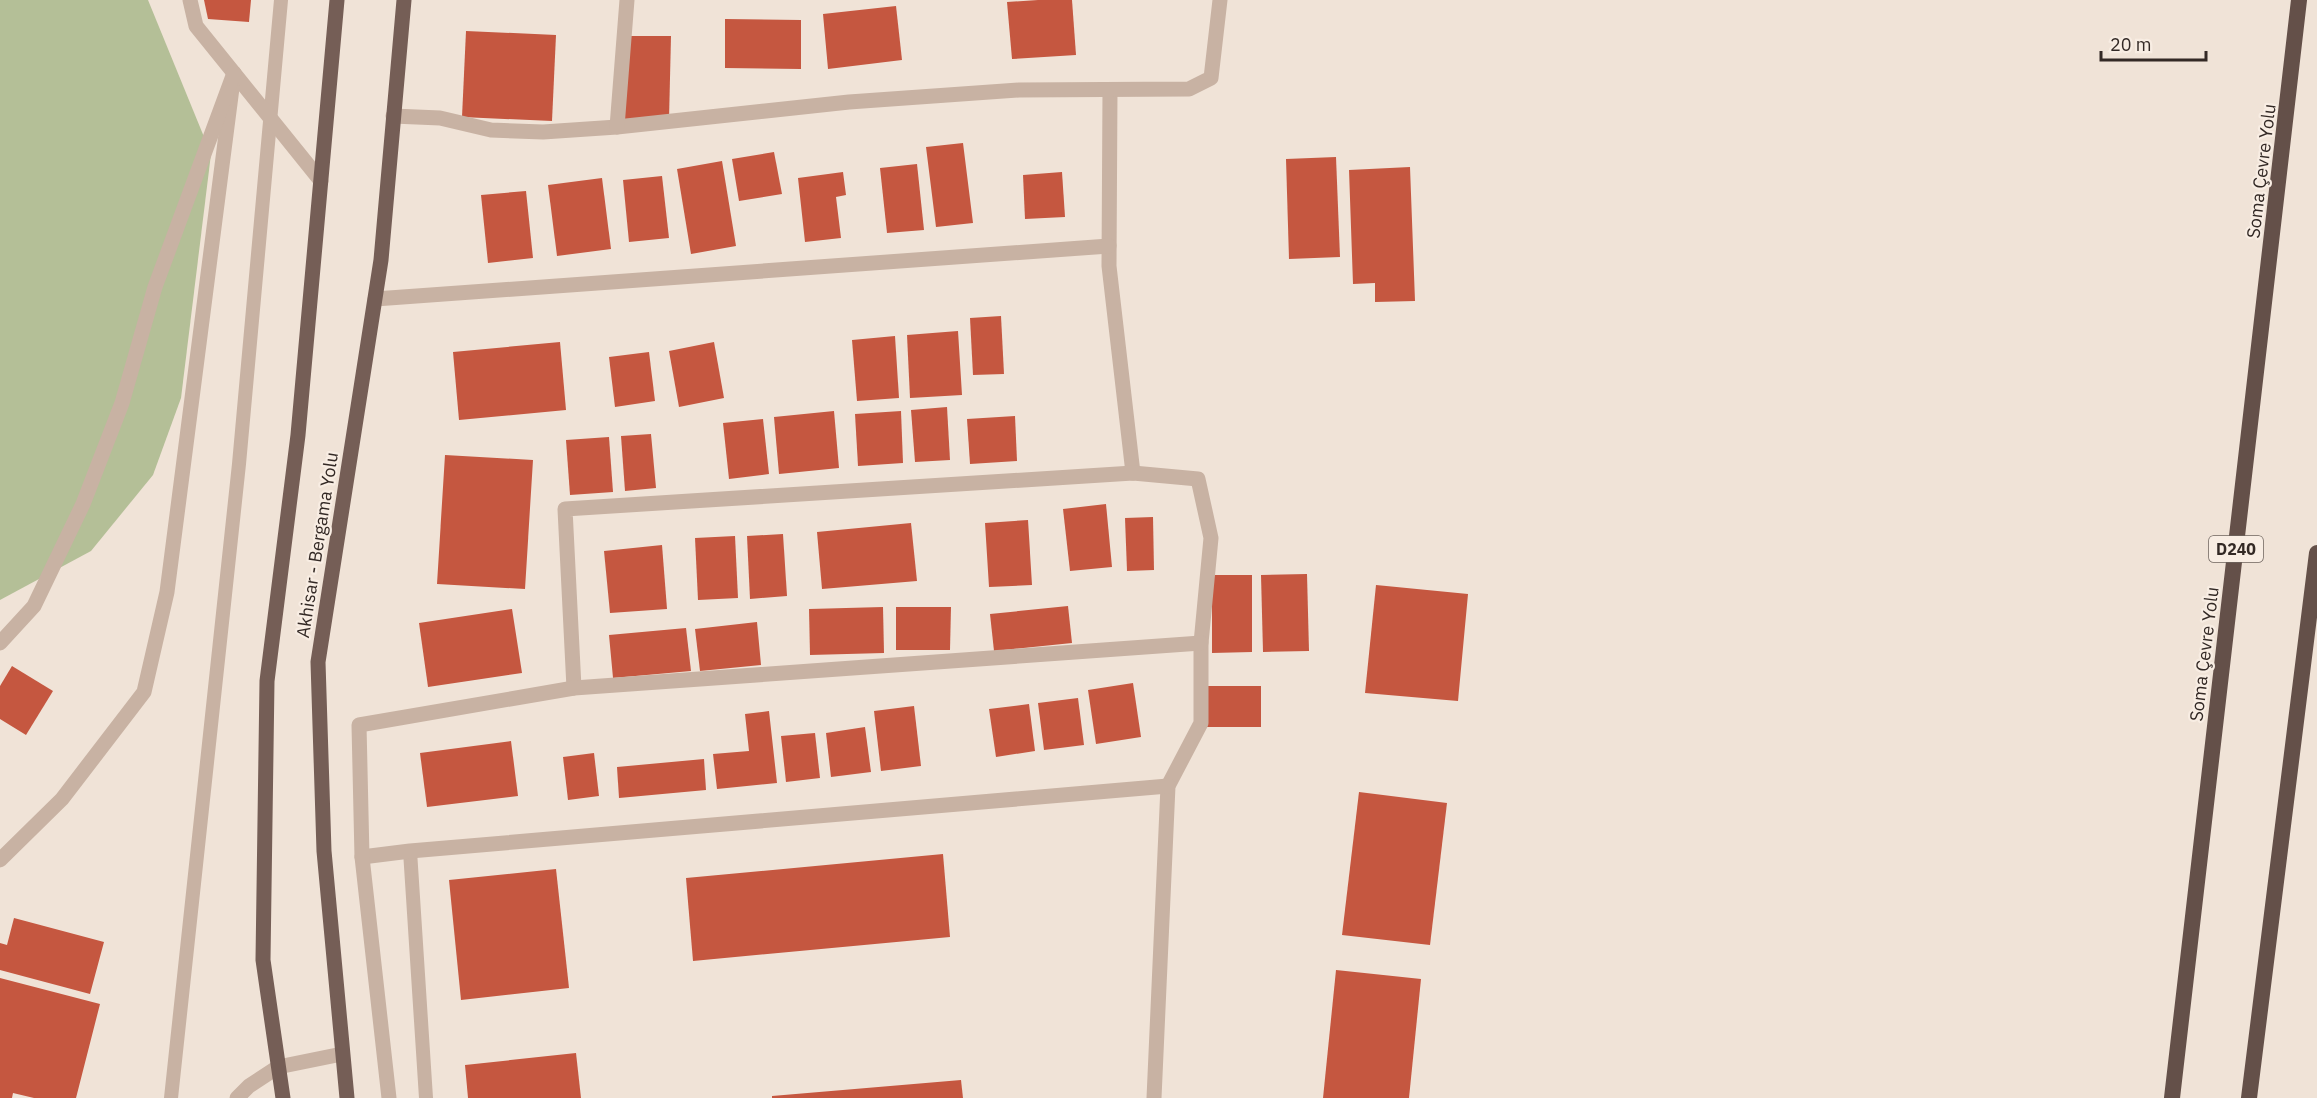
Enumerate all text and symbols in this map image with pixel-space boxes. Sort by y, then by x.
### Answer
scale bar [2101,24,2206,62]
text: 20 m [2110,33,2152,56]
street label: Soma Çevre Yolu [2241,102,2281,240]
street label: Akhisar - Bergama Yolu [291,450,343,640]
road number: D240 [2209,536,2263,562]
street label: Soma Çevre Yolu [2184,585,2224,723]

